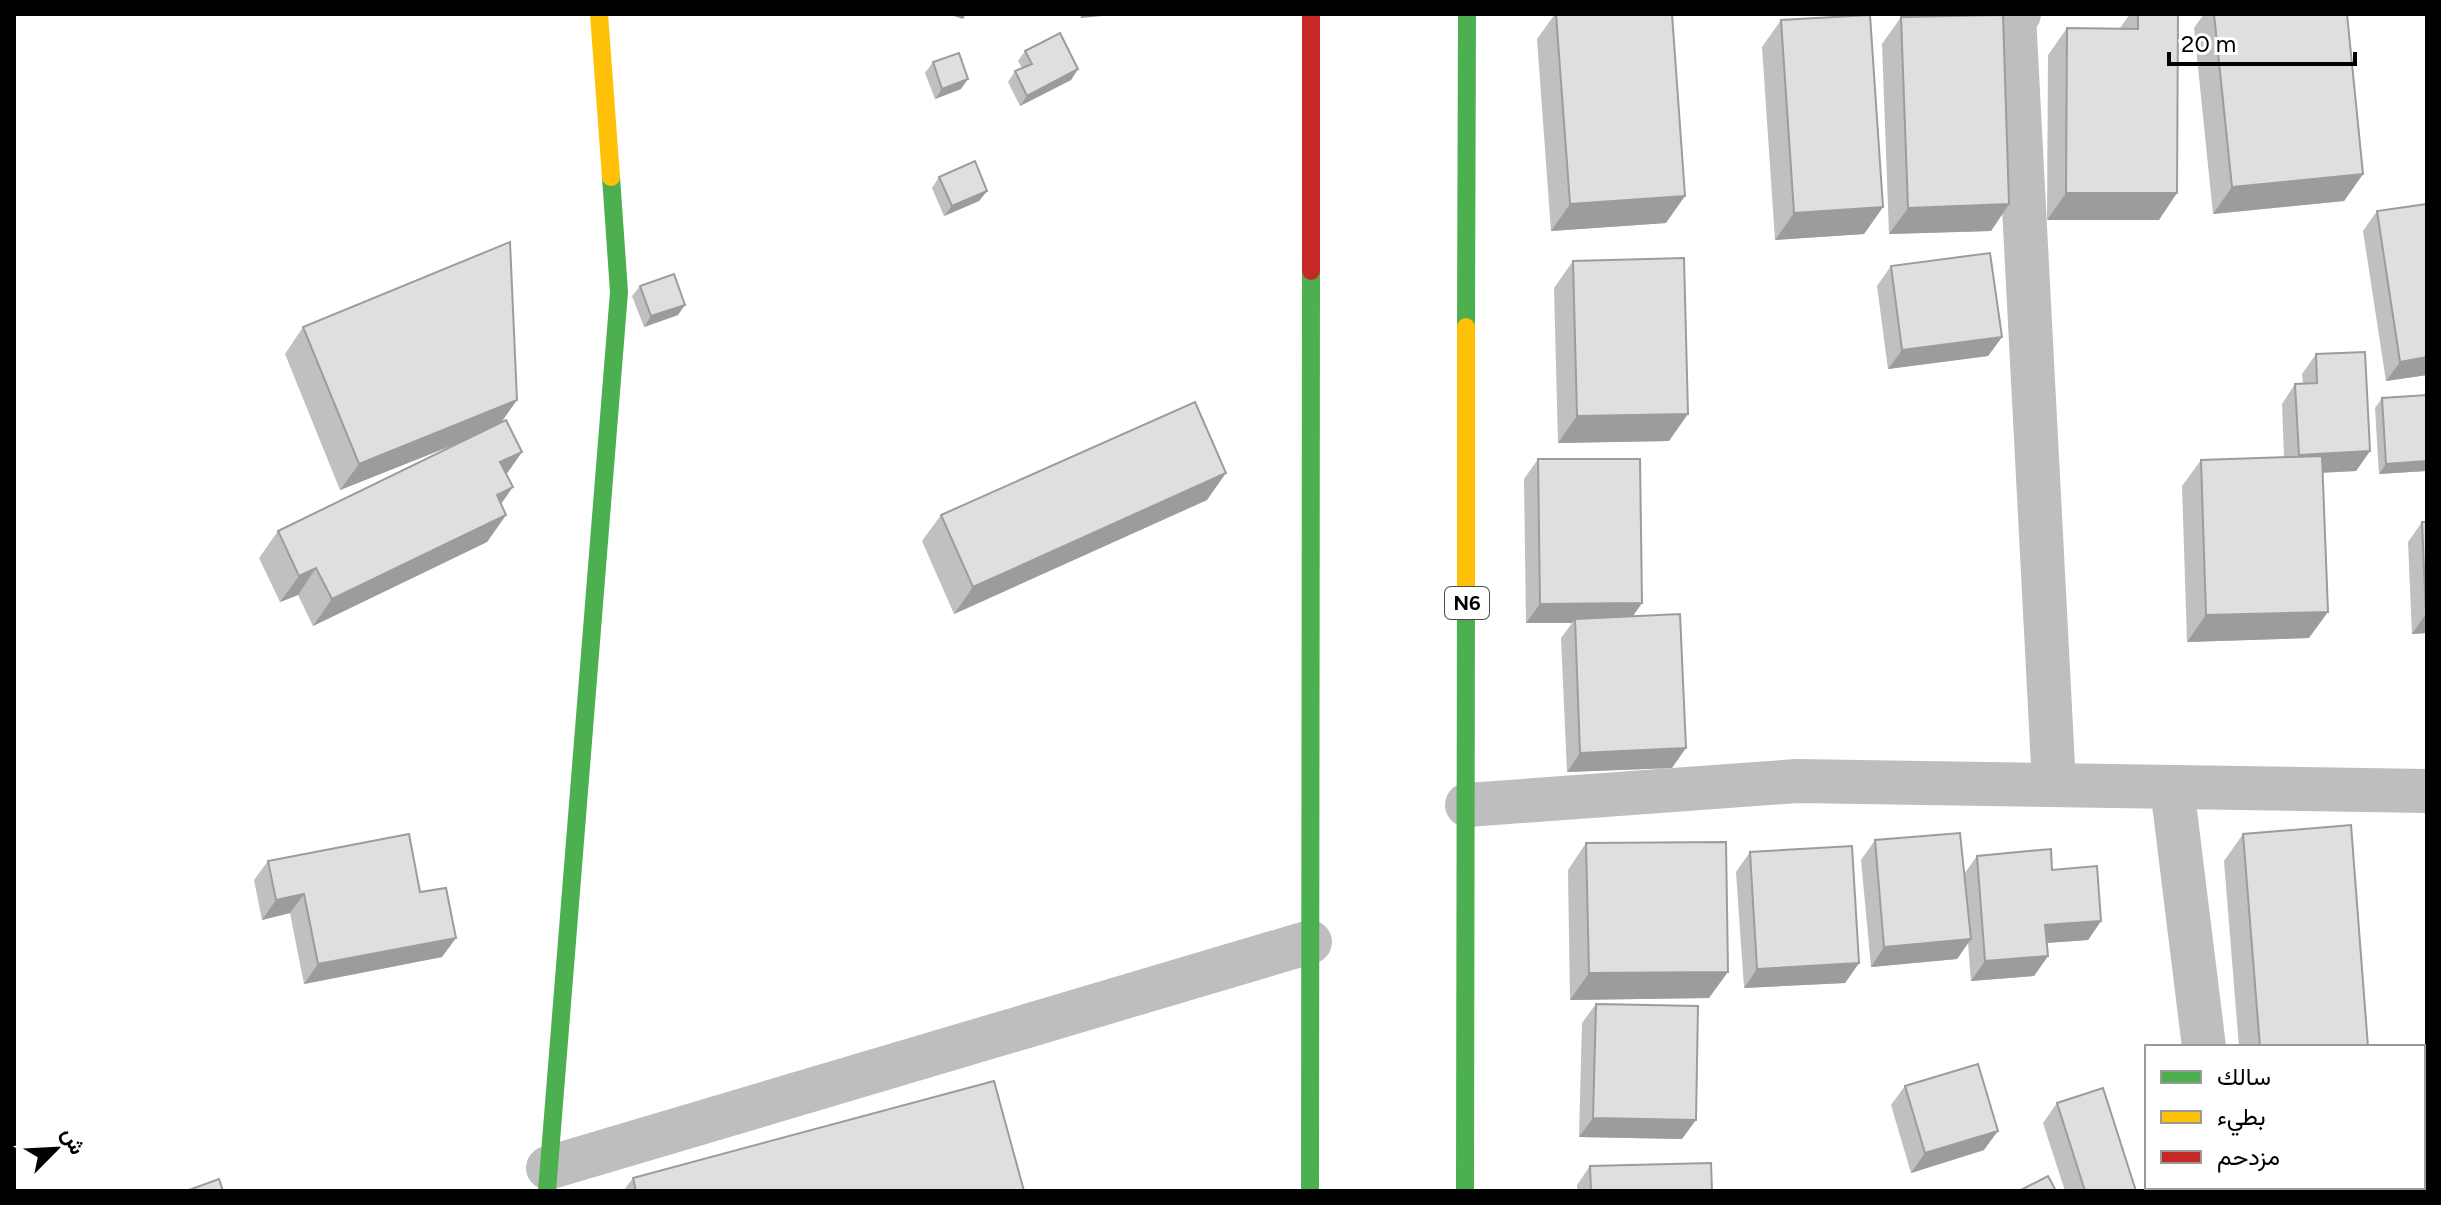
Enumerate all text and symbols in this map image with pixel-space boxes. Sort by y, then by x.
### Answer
scale bar [2169,16,2355,66]
text: 20 m [2181,29,2236,58]
road number: N6 [1445,587,1489,619]
legend [2145,1045,2425,1189]
text: سالك [2217,1062,2271,1091]
text: بطيء [2217,1102,2266,1136]
north arrow [16,1109,96,1189]
text: ش [56,1124,92,1159]
text: مزدحم [2217,1142,2280,1173]

